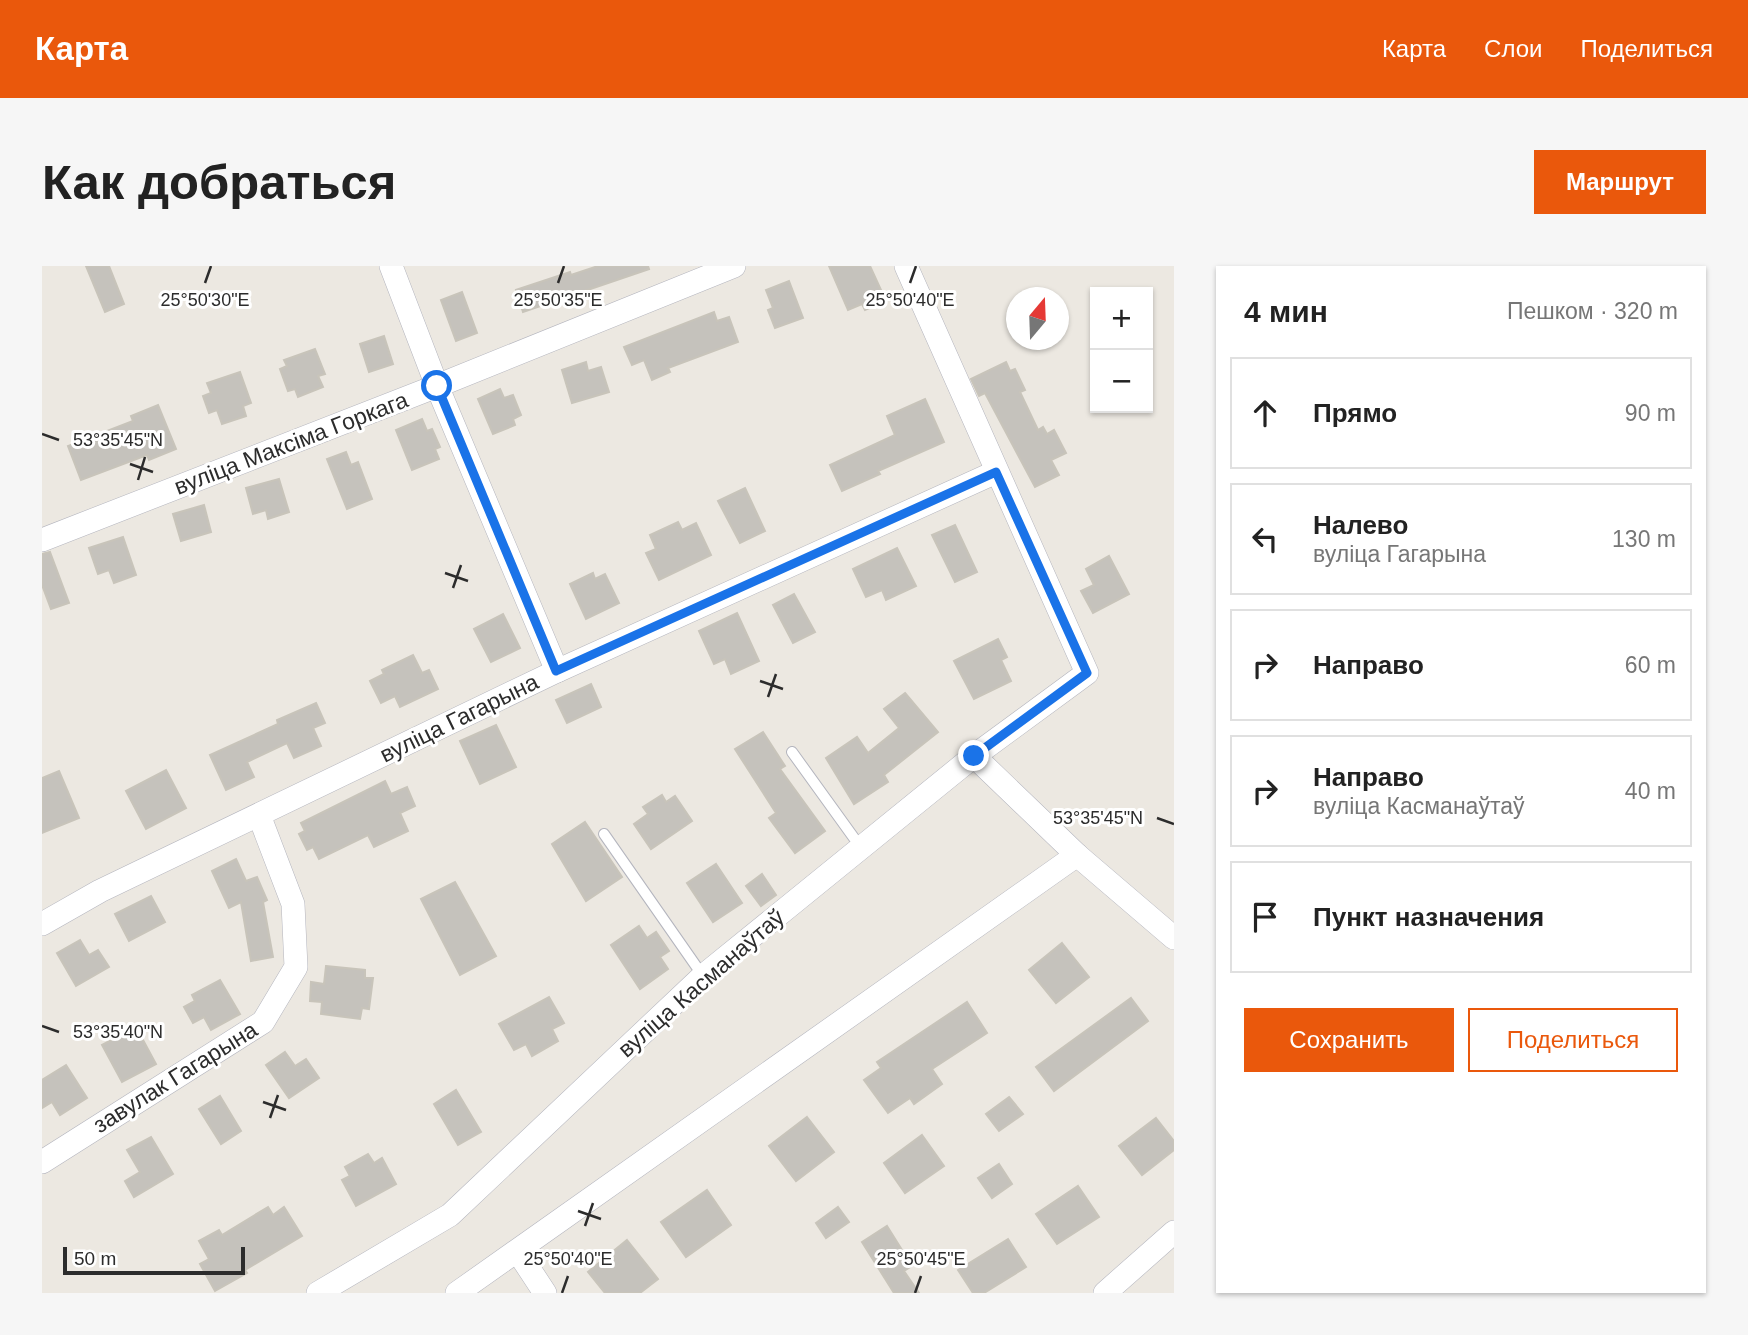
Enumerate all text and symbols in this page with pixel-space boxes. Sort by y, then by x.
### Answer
text: Карта [35,30,128,67]
text: Карта [1382,35,1446,62]
text: Слои [1484,35,1542,62]
text: Поделиться [1580,35,1713,62]
button: Маршрут [1534,150,1706,214]
text: Как добраться [42,155,396,209]
north arrow [1006,287,1069,350]
map controls [1090,287,1153,413]
button: + [1090,287,1153,350]
text: 25°50'30"E [160,290,250,310]
text: 25°50'35"E [513,290,603,310]
text: 25°50'40"E [865,290,955,310]
text: 4 мин [1244,295,1328,328]
text: Пешком · 320 m [1507,298,1678,324]
button: − [1090,350,1153,413]
route start [421,370,452,401]
street label: вуліца Максіма Горкага [170,386,412,500]
icon: ahead [1246,394,1284,432]
text: Прямо [1313,398,1397,428]
text: 90 m [1625,400,1676,426]
text: 53°35'45"N [73,430,163,450]
text: Налево [1313,510,1408,540]
icon: left [1246,520,1284,558]
text: 130 m [1612,526,1676,552]
text: вуліца Гагарына [1313,541,1486,567]
icon: right [1246,646,1284,684]
text: Направо [1313,650,1424,680]
text: 60 m [1625,652,1676,678]
street label: вуліца Гагарына [376,668,543,768]
route end [958,740,989,771]
text: Направо [1313,762,1424,792]
icon: right [1246,772,1284,810]
text: 40 m [1625,778,1676,804]
text: вуліца Касманаўтаў [1313,793,1524,819]
text: 53°35'45"N [1053,808,1143,828]
icon: arrive [1246,898,1284,936]
text: Пункт назначения [1313,902,1544,932]
street label: вуліца Касманаўтаў [613,904,790,1062]
button: Сохранить [1244,1008,1454,1072]
button: Поделиться [1468,1008,1678,1072]
street label: завулак Гагарына [88,1016,262,1138]
text: 53°35'40"N [73,1022,163,1042]
scale bar [63,1244,245,1276]
text: 50 m [74,1248,116,1269]
text: 25°50'40"E [523,1249,613,1269]
text: 25°50'45"E [876,1249,966,1269]

